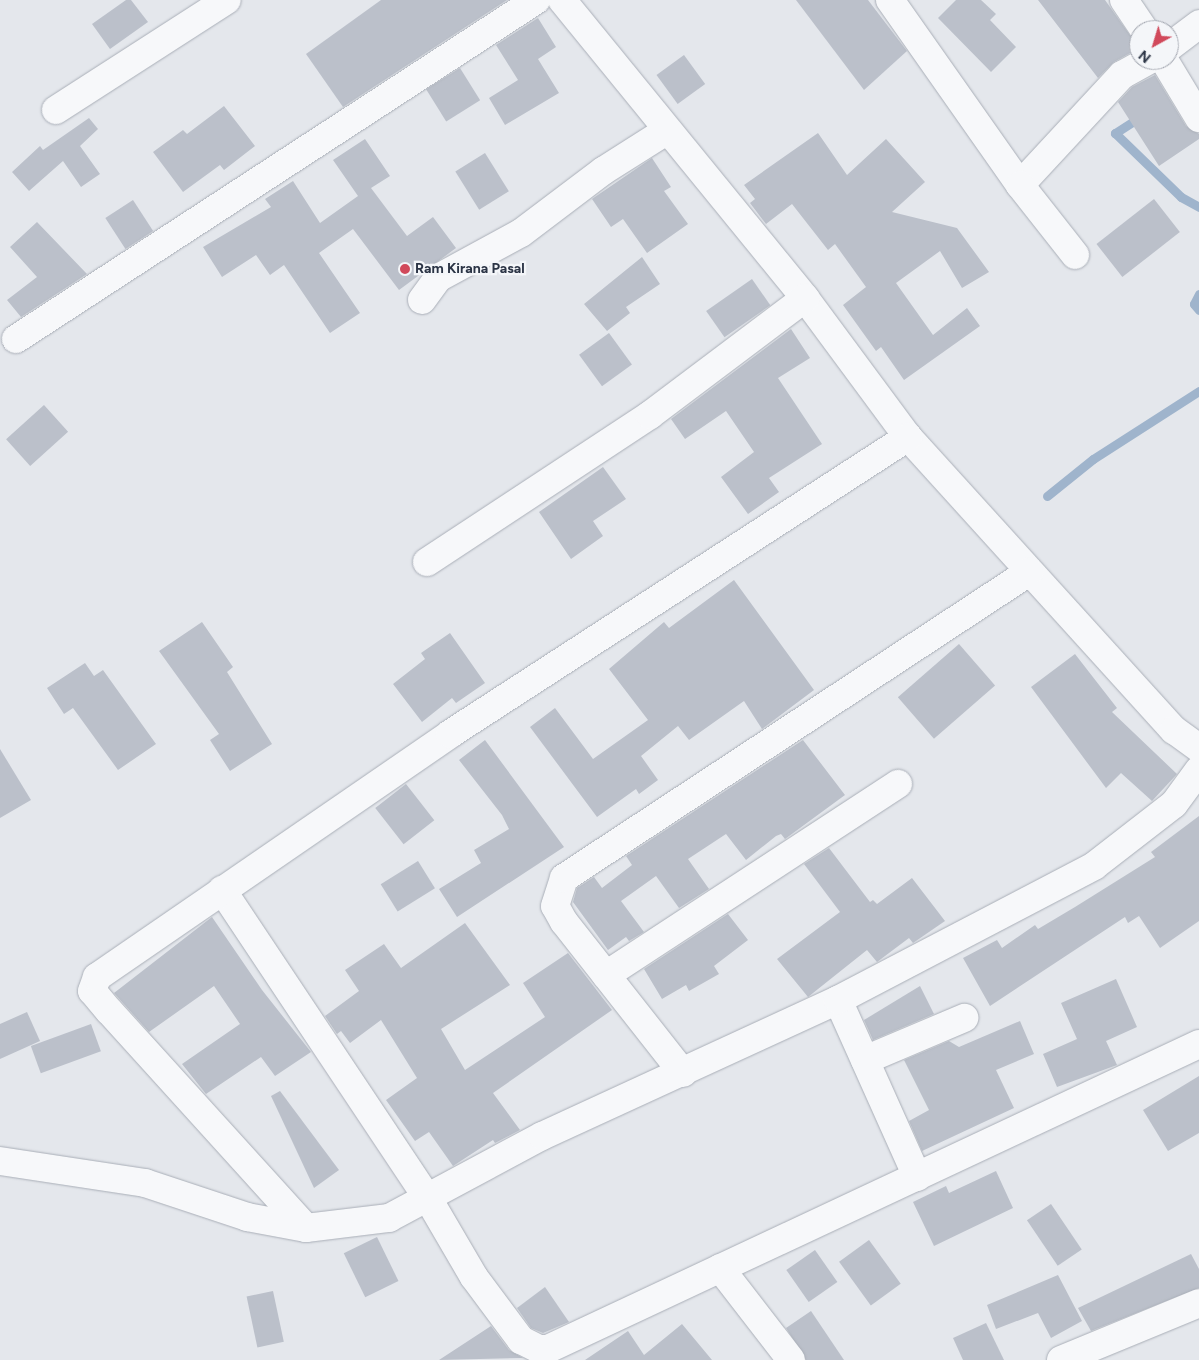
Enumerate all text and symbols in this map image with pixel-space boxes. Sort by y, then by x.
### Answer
north arrow [1129,20,1179,70]
text: N [1135,46,1154,66]
place label: Ram Kirana Pasal [415,261,525,277]
marker: Ram Kirana Pasal [399,263,411,275]

